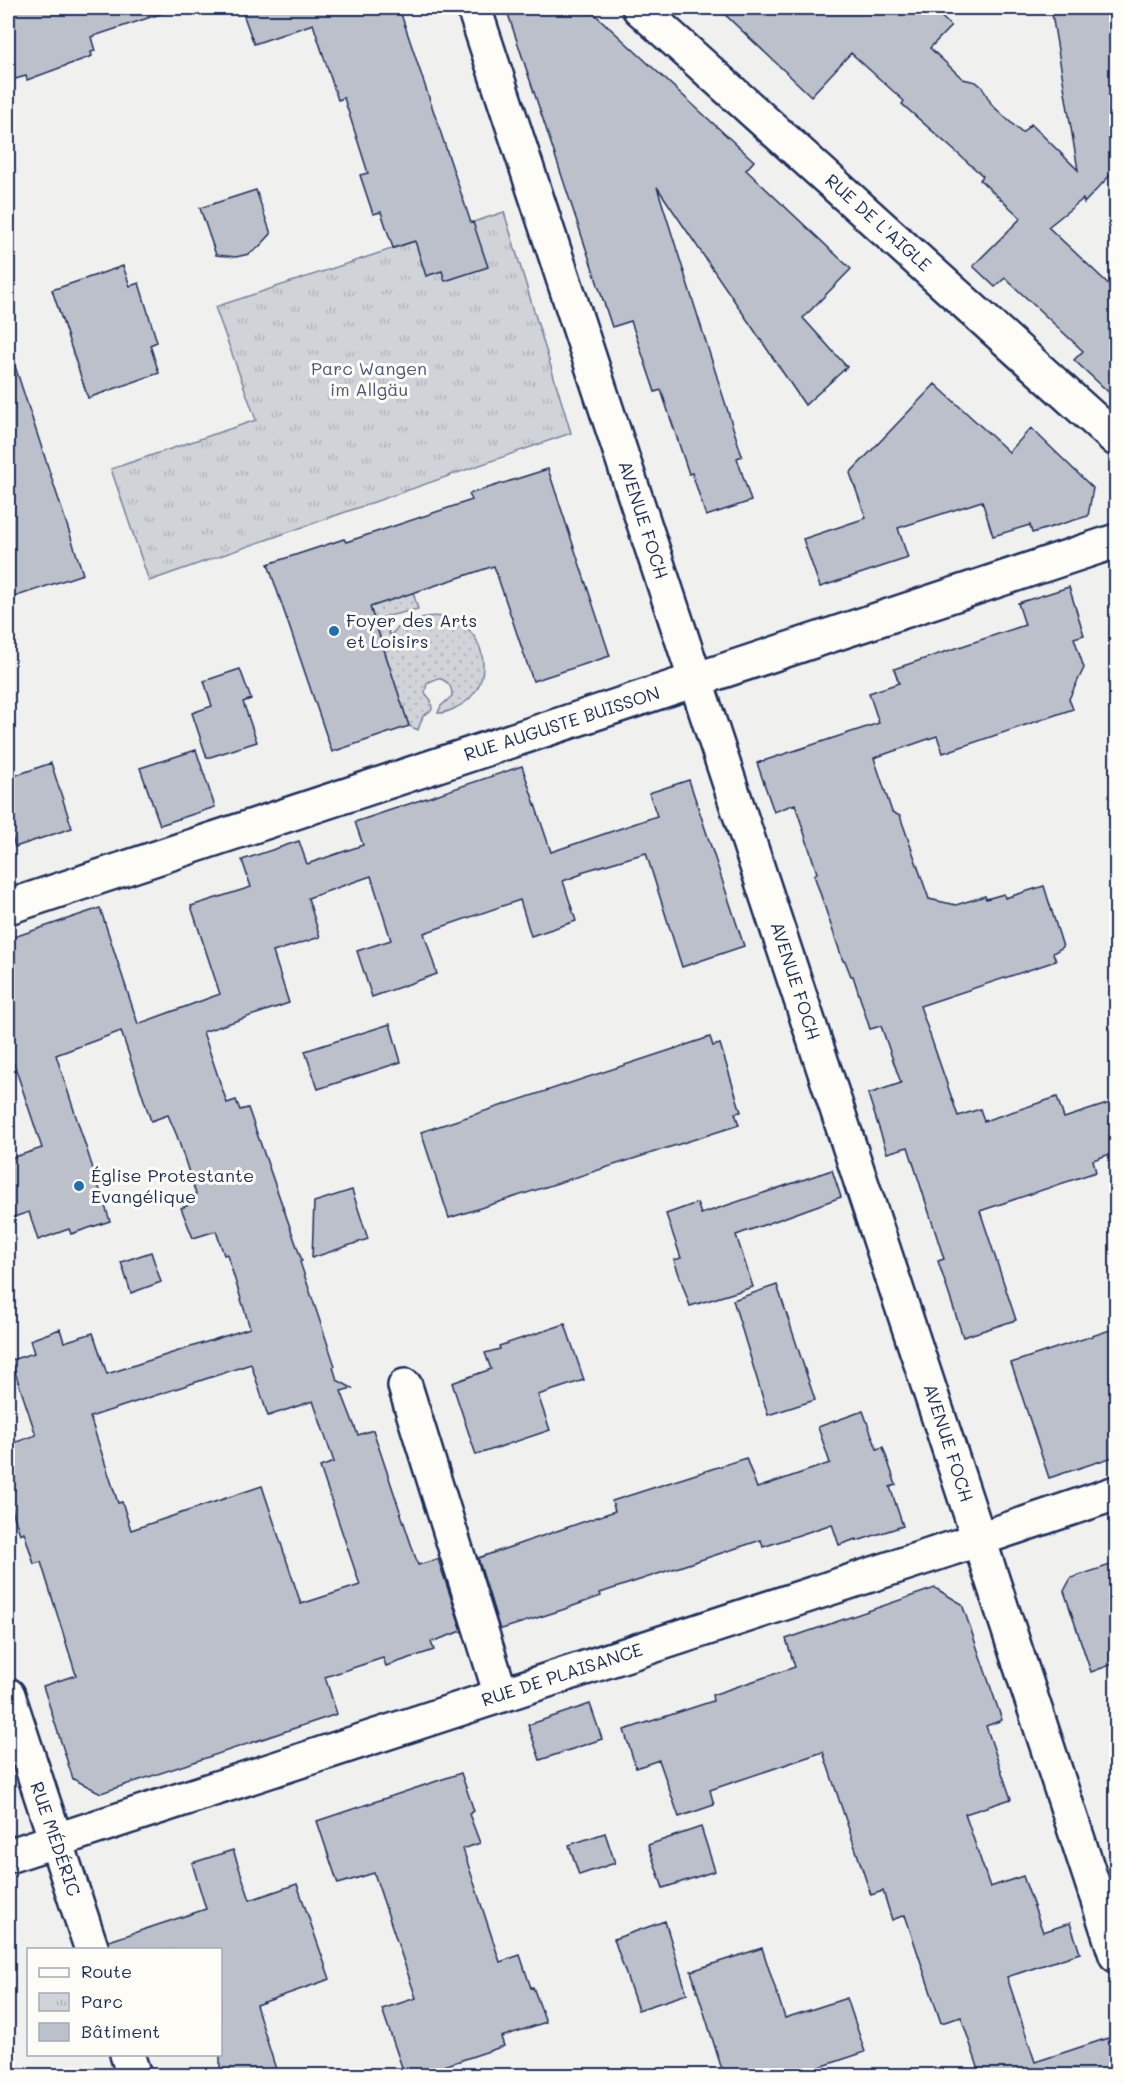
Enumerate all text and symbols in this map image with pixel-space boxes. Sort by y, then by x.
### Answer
street label: RUE DE L'AIGLE [820,168,937,276]
park label: Parc Wangen im Allgäu [311,356,427,401]
street label: AVENUE FOCH [614,457,674,582]
place label: Foyer des Arts et Loisirs [346,608,477,653]
marker: Foyer des Arts et Loisirs [327,624,341,638]
street label: RUE AUGUSTE BUISSON [461,680,663,766]
street label: AVENUE FOCH [766,918,826,1043]
place label: Église Protestante Evangélique [91,1163,254,1208]
marker: Église Protestante Evangélique [72,1179,86,1193]
street label: AVENUE FOCH [919,1380,979,1505]
street label: RUE DE PLAISANCE [478,1637,645,1711]
street label: RUE MÉDÉRIC [25,1778,87,1899]
legend [27,1948,222,2056]
text: Route [81,1959,132,1983]
text: Parc [81,1989,123,2013]
text: Bâtiment [81,2019,160,2043]

